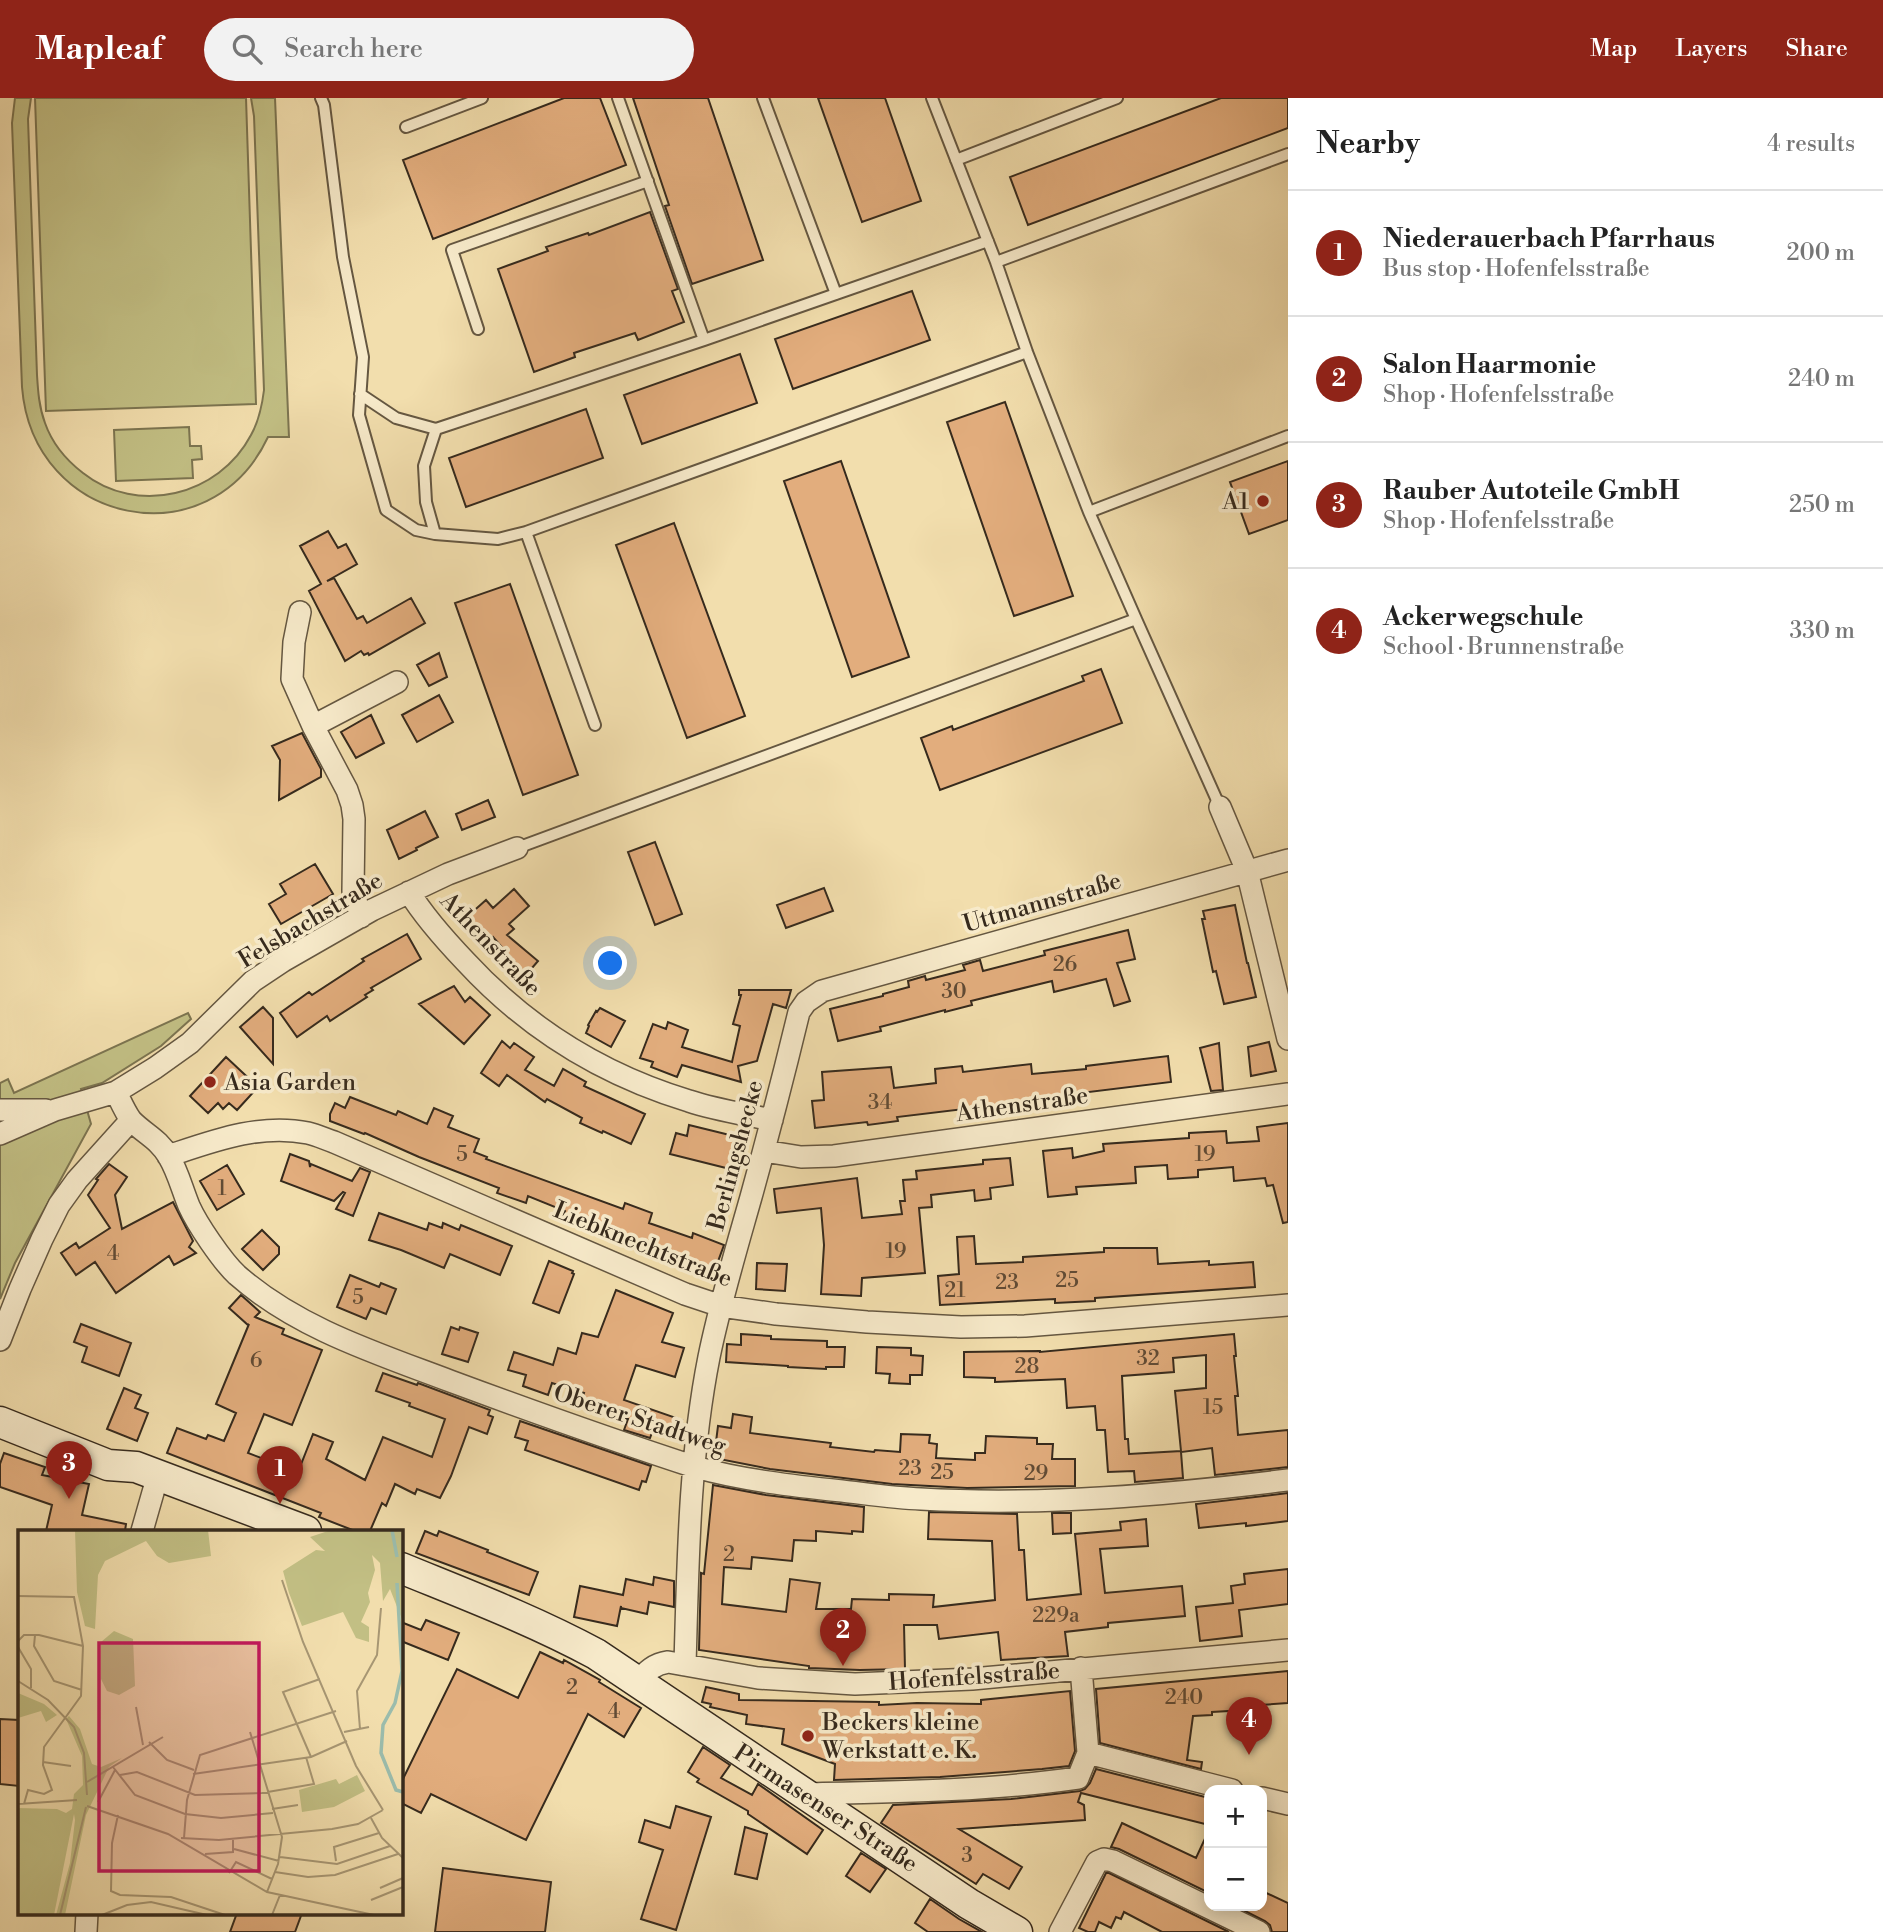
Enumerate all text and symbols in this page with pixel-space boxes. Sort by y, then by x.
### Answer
search box [204,18,694,81]
text: Mapleaf [35,29,162,70]
icon: search [228,30,266,68]
text: Search here [284,33,423,65]
text: Map [1590,34,1637,64]
text: Layers [1675,34,1747,64]
text: Share [1785,34,1848,64]
text: Nearby [1316,125,1420,163]
text: 4 results [1767,130,1855,158]
text: Niederauerbach Pfarrhaus [1383,223,1715,255]
text: 1 [1333,239,1345,267]
text: 200 m [1787,239,1855,267]
text: Bus stop · Hofenfelsstraße [1383,255,1650,283]
text: Salon Haarmonie [1383,349,1596,381]
text: 2 [1332,365,1346,393]
text: 240 m [1788,365,1855,393]
text: Shop · Hofenfelsstraße [1383,381,1614,409]
text: Rauber Autoteile GmbH [1383,475,1680,507]
place label: A1 [1221,487,1250,517]
text: 3 [1332,491,1346,519]
text: 250 m [1789,491,1855,519]
marker: A1 [1255,493,1271,509]
text: Shop · Hofenfelsstraße [1383,507,1614,535]
text: Ackerwegschule [1383,601,1584,633]
text: 4 [1331,617,1347,645]
text: 330 m [1789,617,1855,645]
text: School · Brunnenstraße [1383,633,1624,661]
street label: Felsbachstraße [233,866,388,976]
street label: Uttmannstraße [960,866,1125,940]
street label: Athenstraße [433,886,547,1003]
your location [593,946,627,980]
house number: 26 [1053,952,1078,978]
house number: 30 [941,979,967,1005]
place label: Asia Garden [223,1068,356,1098]
marker: Asia Garden [202,1074,218,1090]
street label: Berlingshecke [701,1077,770,1235]
street label: Athenstraße [953,1081,1090,1129]
house number: 34 [868,1090,892,1116]
house number: 5 [456,1142,468,1168]
house number: 19 [1194,1142,1216,1168]
house number: 1 [217,1176,227,1202]
street label: Liebknechtstraße [549,1195,737,1295]
house number: 19 [885,1239,907,1265]
house number: 4 [107,1241,119,1267]
house number: 25 [1055,1268,1079,1294]
house number: 23 [995,1270,1019,1296]
house number: 21 [944,1278,966,1304]
house number: 5 [352,1285,364,1311]
house number: 32 [1136,1346,1160,1372]
house number: 6 [250,1348,263,1374]
house number: 28 [1015,1354,1039,1380]
street label: Oberer Stadtweg [549,1378,730,1462]
house number: 15 [1203,1395,1223,1421]
pin: 3 [46,1441,92,1499]
pin: 1 [257,1446,303,1504]
house number: 23 [898,1456,922,1482]
house number: 25 [930,1460,954,1486]
house number: 29 [1024,1461,1048,1487]
inset map [18,1530,402,1914]
house number: 2 [723,1542,735,1568]
house number: 229a [1032,1603,1080,1629]
pin: 2 [820,1608,866,1666]
street label: Hofenfelsstraße [887,1656,1061,1698]
house number: 2 [566,1675,578,1701]
house number: 240 [1165,1685,1203,1711]
pin: 4 [1226,1697,1272,1755]
house number: 4 [608,1699,620,1725]
place label: Beckers kleine Werkstatt e. K. [821,1708,980,1766]
marker: Beckers kleine Werkstatt e. K. [800,1728,816,1744]
street label: Pirmasenser Straße [728,1738,923,1880]
map controls [1204,1785,1267,1911]
button: + [1204,1785,1267,1848]
house number: 3 [961,1843,973,1869]
button: − [1204,1848,1267,1911]

